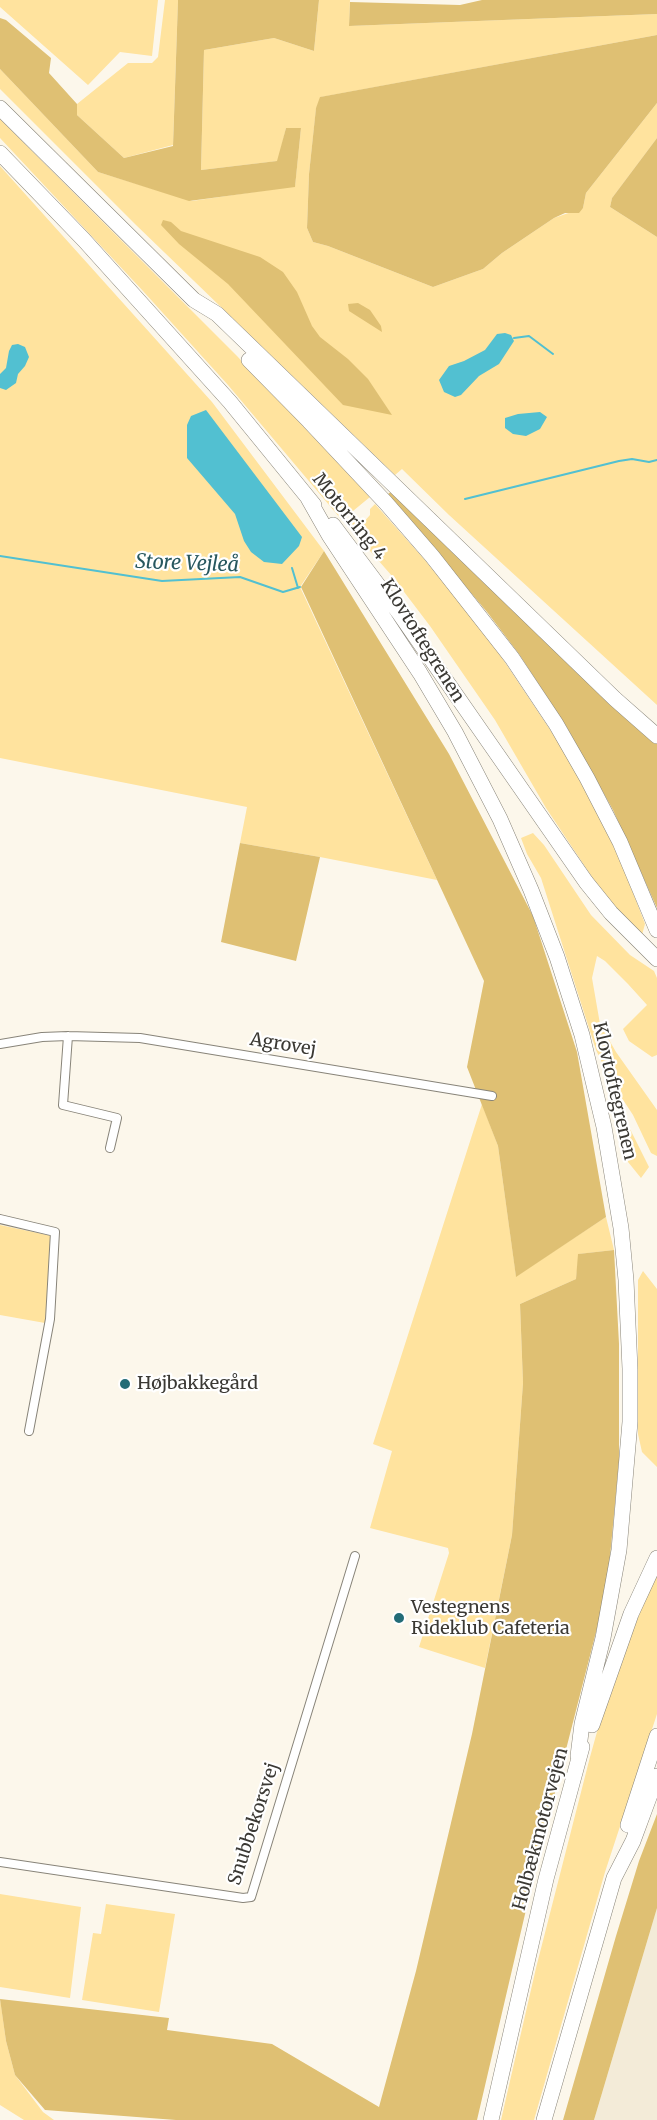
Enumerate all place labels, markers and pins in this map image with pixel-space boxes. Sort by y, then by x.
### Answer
place label: Højbakkegård [137,1373,258,1395]
marker: Højbakkegård [118,1377,132,1391]
place label: Vestegnens Rideklub Cafeteria [411,1597,570,1640]
marker: Vestegnens Rideklub Cafeteria [392,1611,406,1625]

